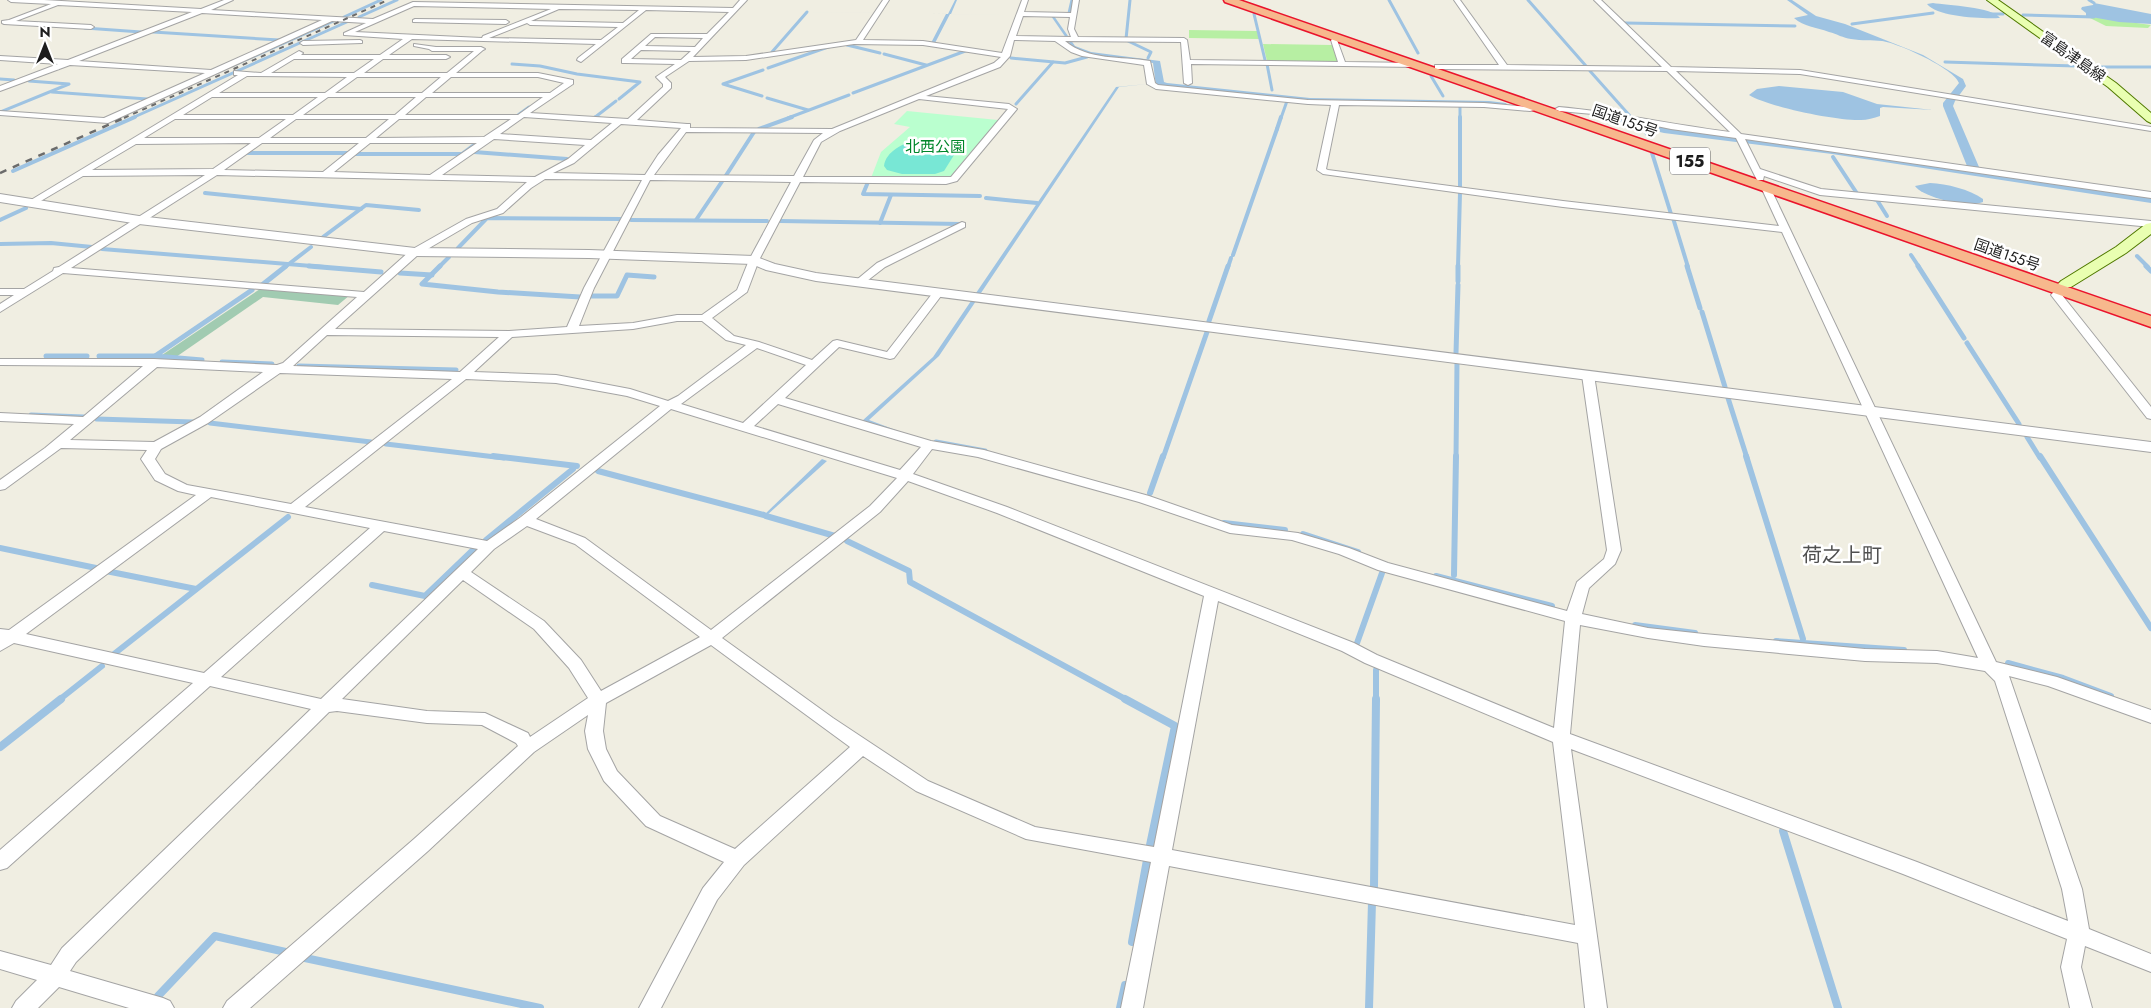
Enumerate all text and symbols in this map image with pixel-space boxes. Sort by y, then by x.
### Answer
north arrow [20,20,70,70]
text: N [39,22,51,42]
street label: 富島津島線 [2036,26,2110,88]
street label: 国道155号 [1589,99,1661,143]
park label: 北西公園 [905,136,965,158]
road number: 155 [1670,148,1710,175]
street label: 国道155号 [1971,233,2043,277]
district label: 荷之上町 [1802,541,1882,570]

